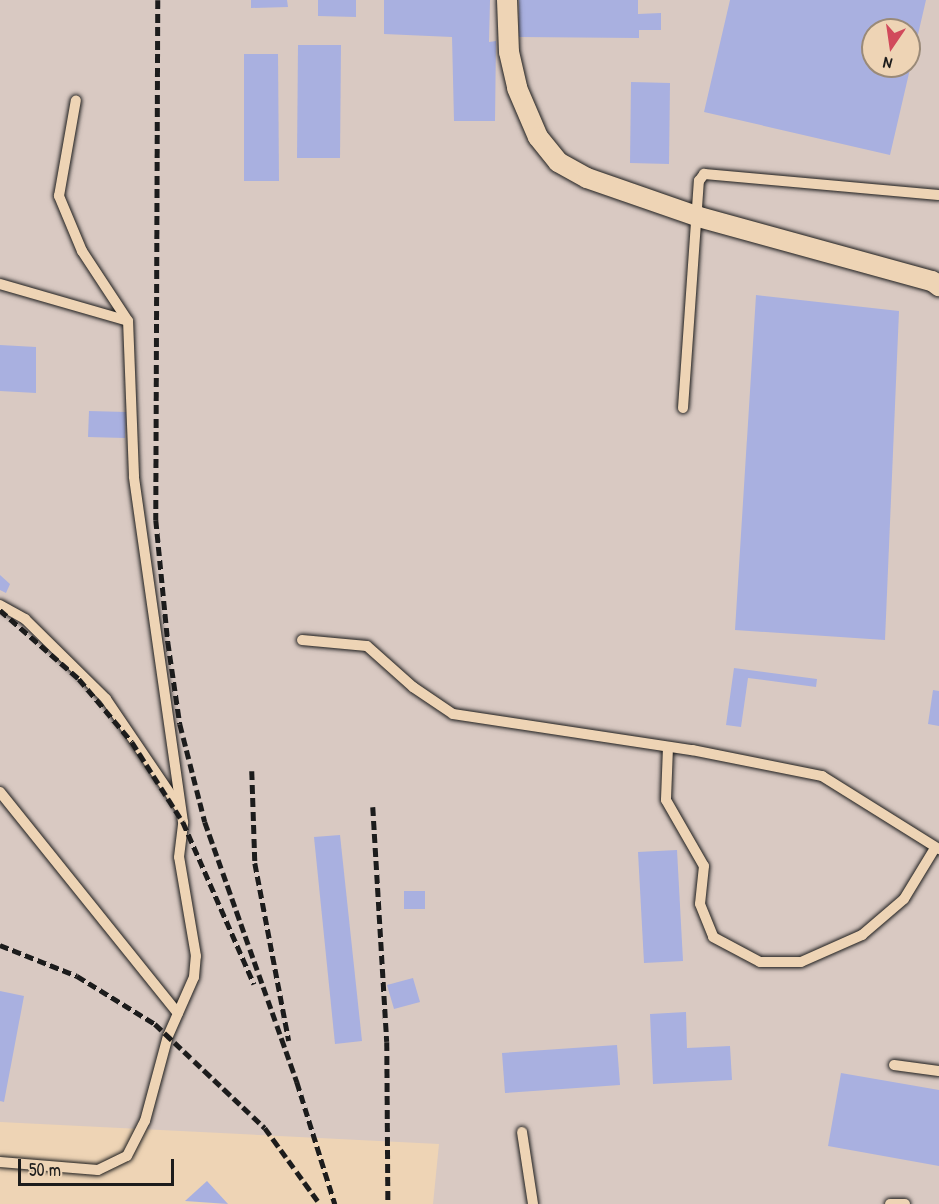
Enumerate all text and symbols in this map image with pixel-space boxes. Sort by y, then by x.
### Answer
north arrow [861,18,921,78]
text: N [881,52,894,75]
scale bar [21,1147,177,1185]
text: 50 m [29,1157,61,1182]

